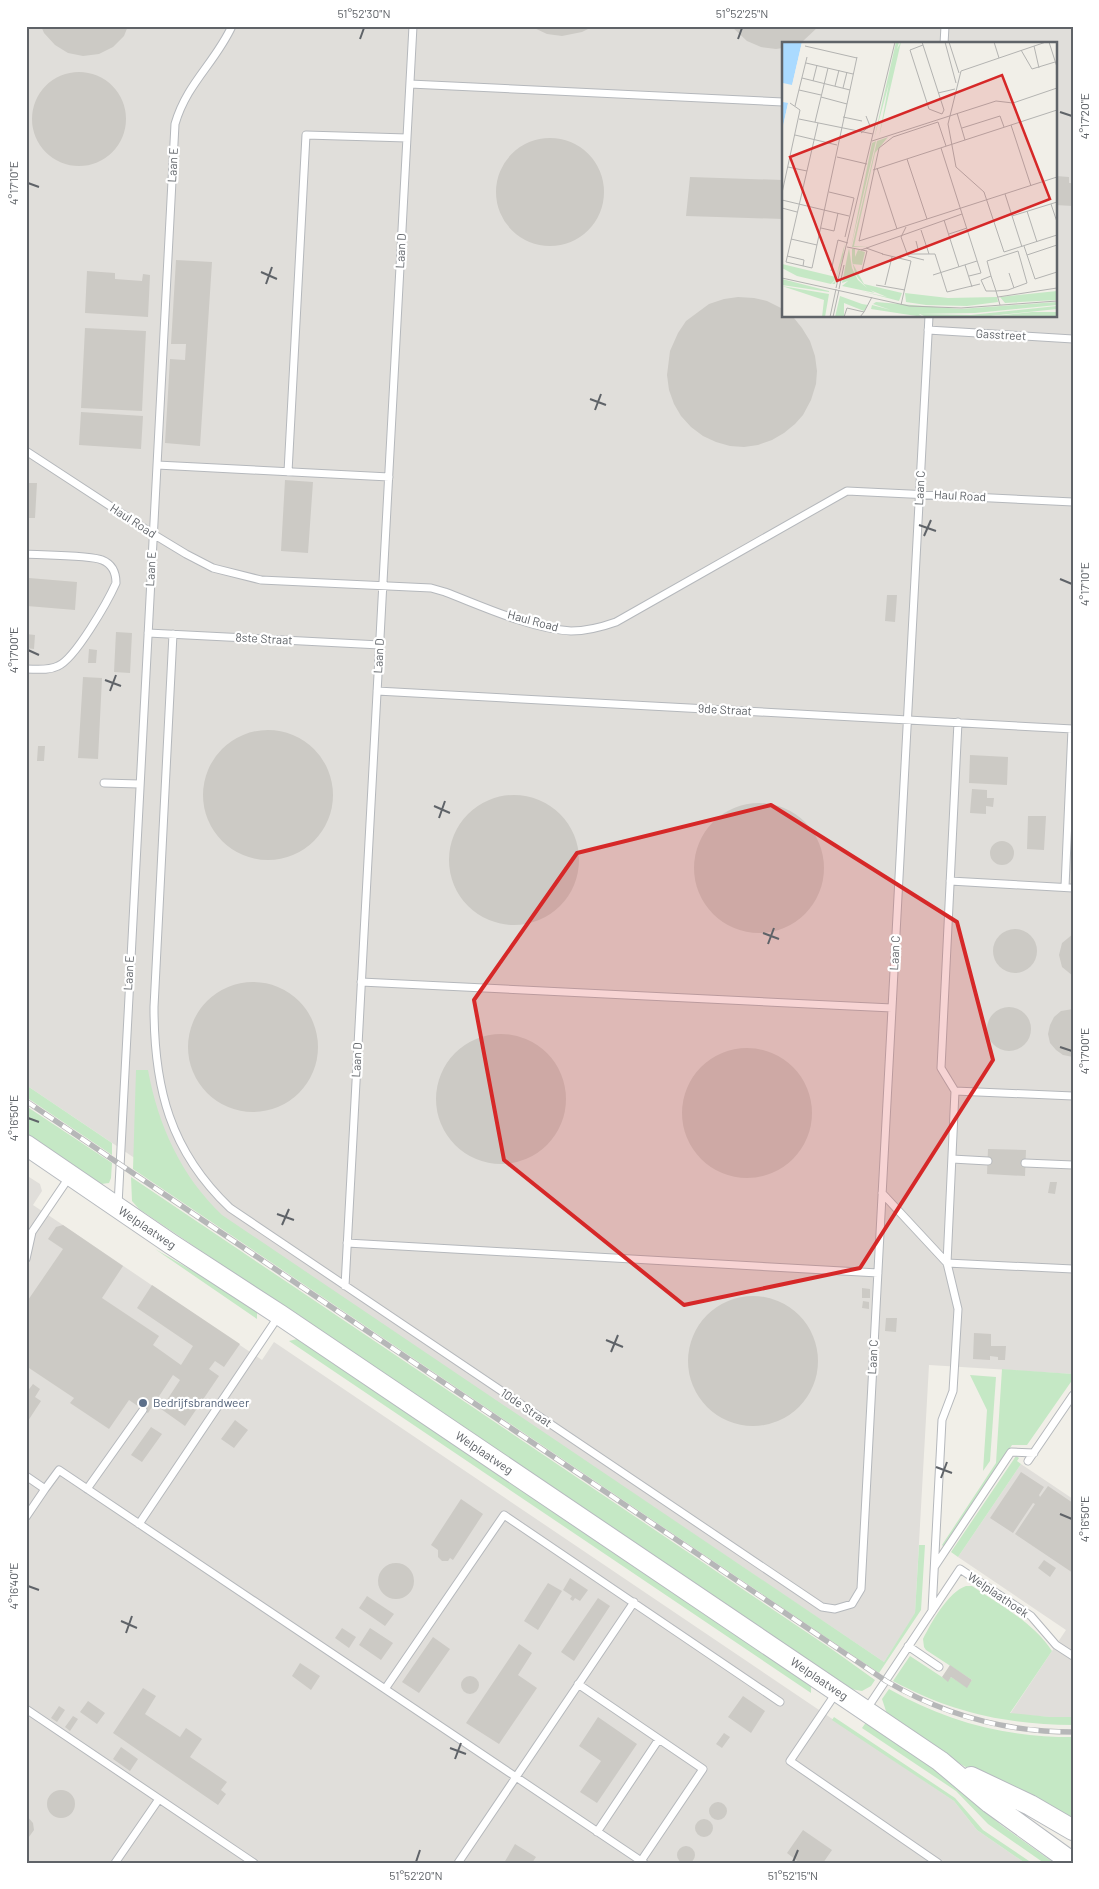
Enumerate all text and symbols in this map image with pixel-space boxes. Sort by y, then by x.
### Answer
text: 51°52'30"N [337,6,391,20]
text: 51°52'25"N [716,6,768,20]
inset map [782,42,1056,318]
text: 4°17'20"E [1077,93,1091,139]
street label: Laan E [164,147,180,183]
text: 4°17'10"E [6,161,20,205]
street label: Laan D [392,233,408,269]
street label: Gasstreet [975,326,1027,342]
street label: Laan C [911,470,927,506]
street label: Haul Road [934,487,986,503]
street label: Haul Road [108,500,159,540]
street label: Laan E [142,551,158,587]
text: 4°17'10"E [1077,562,1091,606]
street label: Haul Road [506,607,560,634]
text: 4°17'00"E [6,627,20,673]
street label: 8ste Straat [235,630,293,646]
street label: Laan D [370,638,386,674]
street label: 9de Straat [698,701,752,717]
street label: Laan C [886,935,902,971]
street label: Laan E [120,955,136,991]
text: 4°17'00"E [1077,1028,1091,1074]
street label: Laan D [348,1042,364,1078]
text: 4°16'50"E [6,1095,20,1141]
street label: Welplaatweg [116,1203,179,1252]
street label: Laan C [864,1339,880,1375]
street label: 10de Straat [498,1385,555,1429]
place label: Bedrijfsbrandweer [153,1395,250,1409]
marker: Bedrijfsbrandweer [137,1397,149,1409]
street label: Welplaatweg [453,1428,516,1477]
text: 4°16'50"E [1077,1496,1091,1542]
text: 4°16'40"E [6,1563,20,1609]
street label: Welplaathoek [965,1569,1032,1620]
street label: Welplaatweg [788,1654,851,1703]
text: 51°52'20"N [389,1868,443,1882]
text: 51°52'15"N [768,1868,818,1882]

